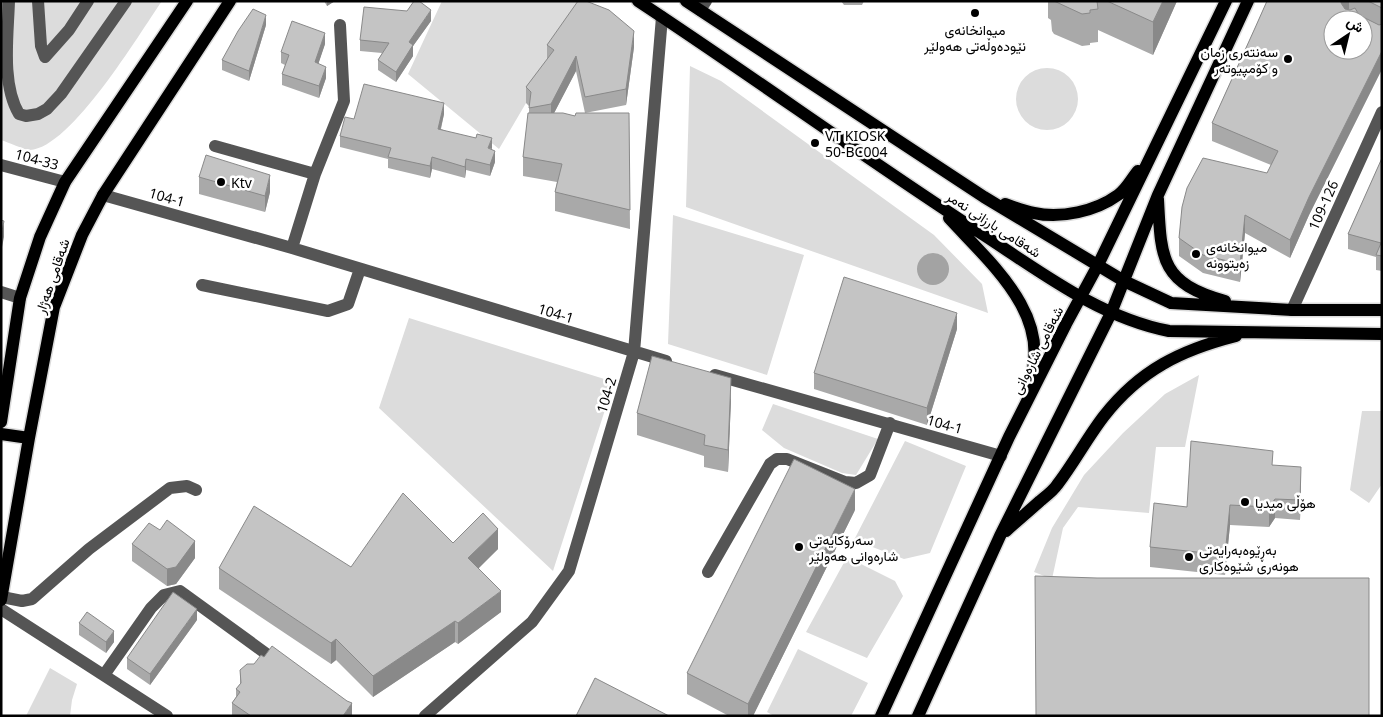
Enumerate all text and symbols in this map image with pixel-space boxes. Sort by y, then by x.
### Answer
marker: میوانخانەی نێودەوڵەتی هەولێر [969,7,981,19]
north arrow [1323,10,1373,60]
text: ش [1343,11,1368,37]
place label: میوانخانەی نێودەوڵەتی هەولێر [923,20,1026,55]
place label: سەنتەری زمان و کۆمپیوتەر [1200,42,1278,78]
marker: سەنتەری زمان و کۆمپیوتەر [1282,53,1294,65]
place label: VT KIOSK 50-BC004 [825,126,888,161]
marker: VT KIOSK 50-BC004 [809,137,821,149]
street label: 104-33 [13,144,61,174]
place label: Ktv [231,173,253,192]
marker: Ktv [215,176,227,188]
street label: 109-126 [1304,177,1342,233]
street label: 104-1 [147,183,187,211]
street label: شەقامی بارزانی نەمر [942,186,1045,262]
street label: شەقامی هەژار [30,236,74,317]
place label: میوانخانەی زەیتوونە [1206,237,1267,272]
marker: میوانخانەی زەیتوونە [1190,248,1202,260]
street label: 104-1 [536,299,576,327]
street label: شەقامی شارەوانی [1007,303,1067,397]
street label: 104-2 [592,375,620,415]
street label: 104-1 [925,410,965,438]
place label: هۆڵی میدیا [1255,493,1316,512]
marker: هۆڵی میدیا [1239,496,1251,508]
place label: سەرۆکایەتی شارەوانی هەولێر [808,530,898,565]
place label: بەڕێوەبەرایەتی هونەری شێوەکاری [1199,540,1299,575]
marker: سەرۆکایەتی شارەوانی هەولێر [793,541,805,553]
marker: بەڕێوەبەرایەتی هونەری شێوەکاری [1183,551,1195,563]

